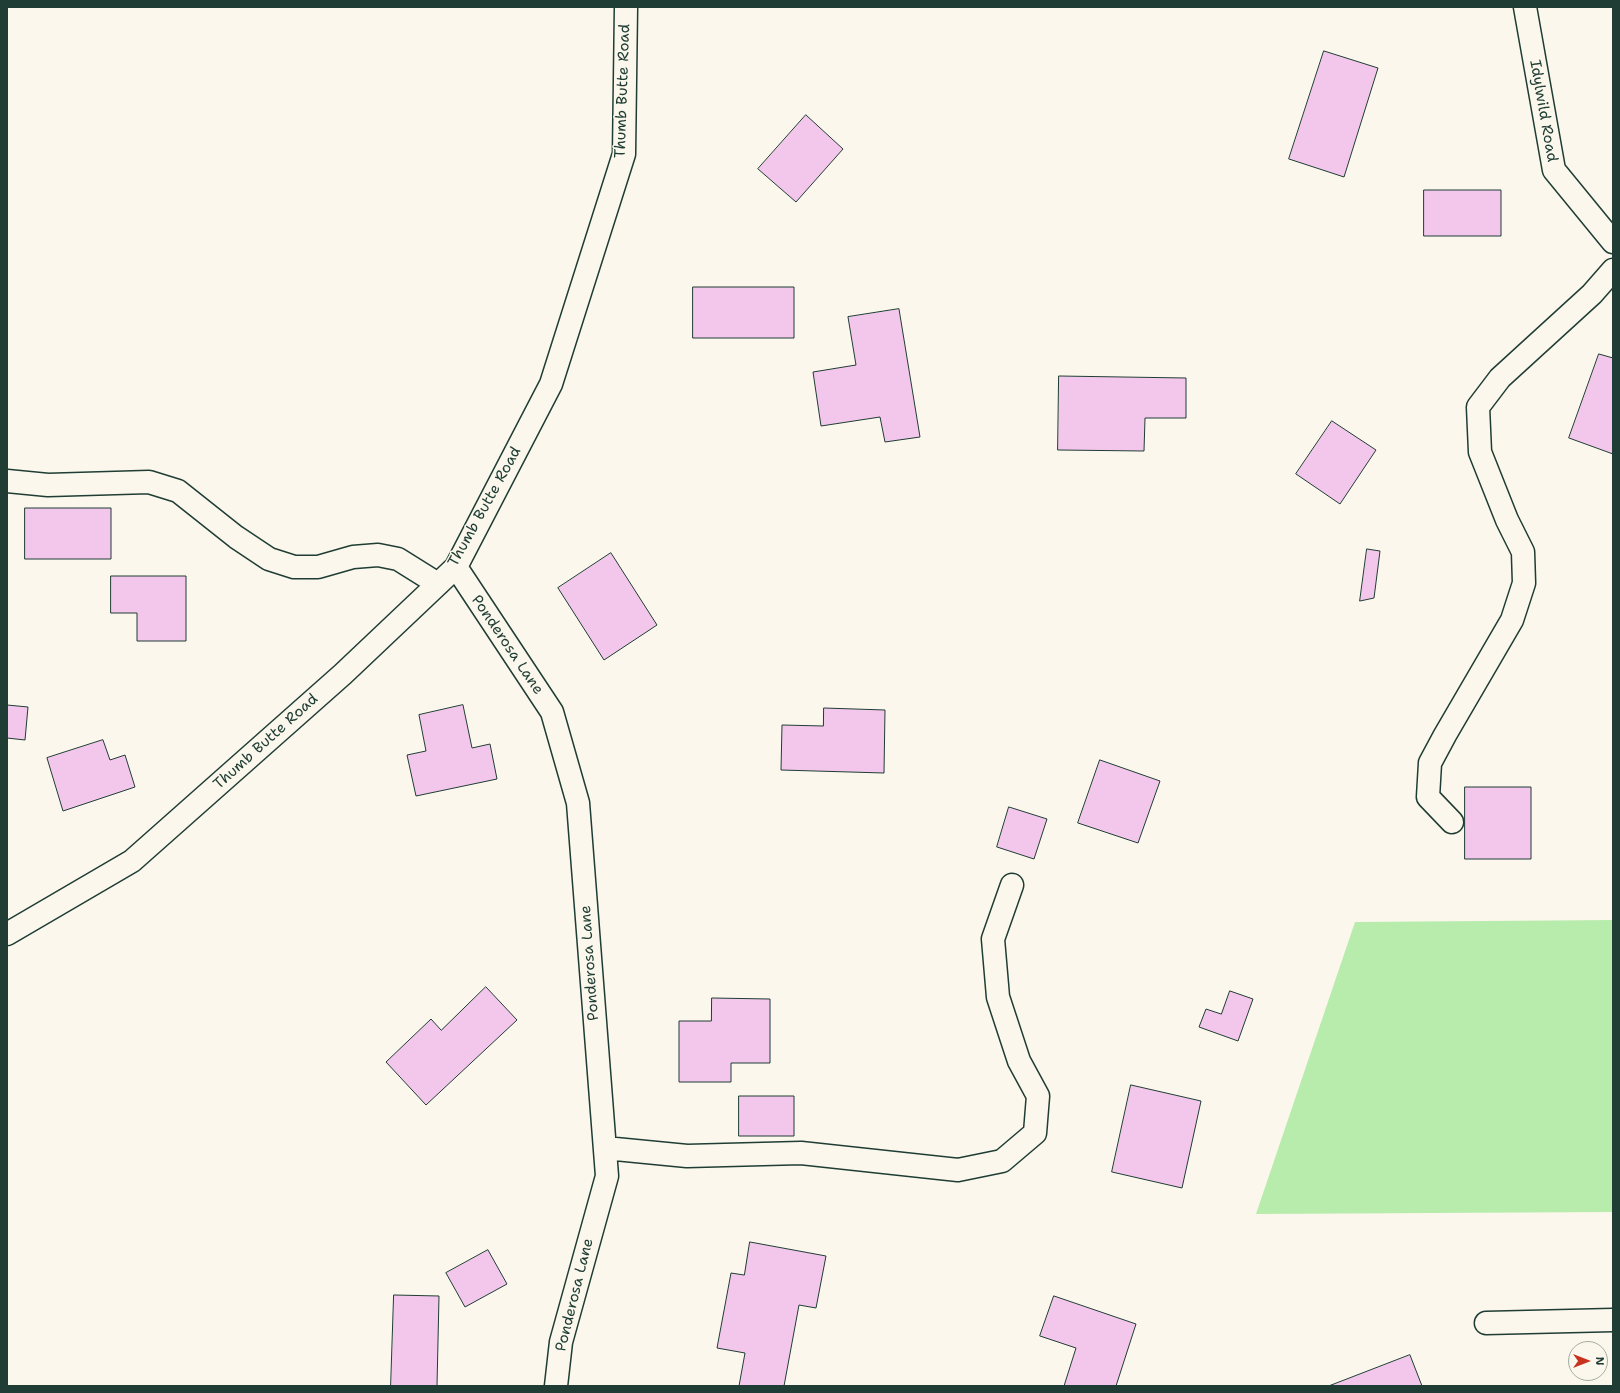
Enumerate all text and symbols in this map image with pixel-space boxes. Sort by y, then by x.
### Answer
street label: Thumb Butte Road [612,24,634,158]
street label: Idylwild Road [1525,58,1561,164]
street label: Thumb Butte Road [445,444,525,570]
street label: Ponderosa Lane [467,592,547,698]
street label: Thumb Butte Road [210,690,322,794]
street label: Ponderosa Lane [577,905,603,1021]
street label: Ponderosa Lane [552,1237,598,1353]
north arrow [1568,1341,1608,1381]
text: N [1592,1357,1607,1365]

